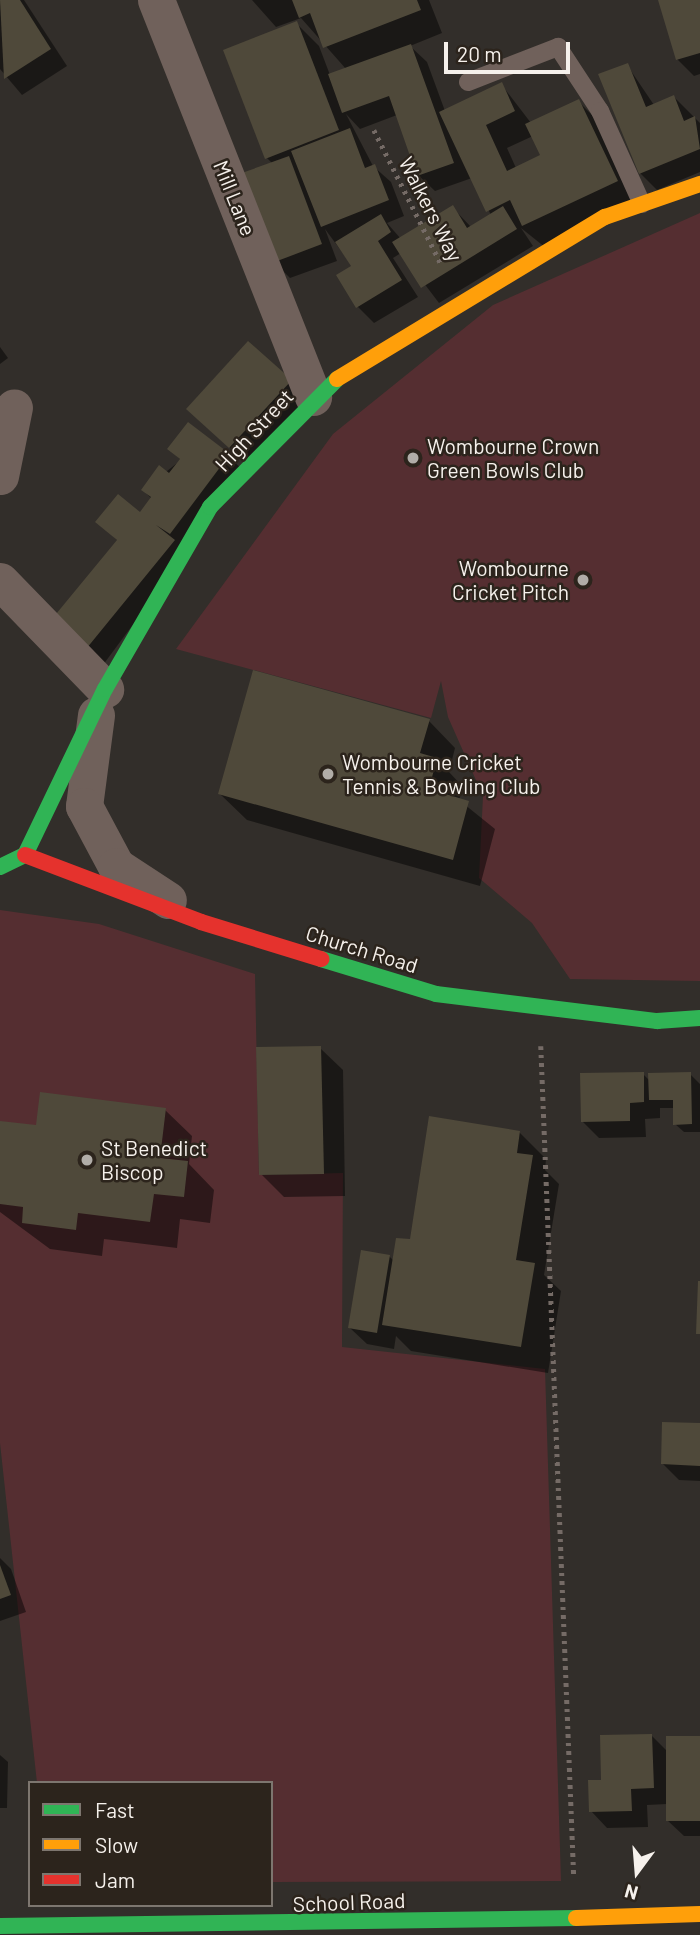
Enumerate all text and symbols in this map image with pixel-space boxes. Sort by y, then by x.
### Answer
scale bar [448,28,574,72]
text: 20 m [457,41,502,66]
street label: Walkers Way [394,153,468,265]
street label: Mill Lane [208,157,262,239]
street label: High Street [210,384,298,476]
place label: Wombourne Crown Green Bowls Club [427,433,599,483]
marker: Wombourne Crown Green Bowls Club [405,450,421,466]
place label: Wombourne Cricket Pitch [452,555,569,605]
marker: Wombourne Cricket Pitch [575,572,591,588]
place label: Wombourne Cricket Tennis & Bowling Club [342,749,541,799]
marker: Wombourne Cricket Tennis & Bowling Club [320,766,336,782]
street label: Church Road [303,920,421,978]
place label: St Benedict Biscop [101,1135,207,1185]
marker: St Benedict Biscop [79,1152,95,1168]
legend [28,1781,273,1907]
text: Fast [95,1797,135,1822]
text: Slow [95,1832,138,1857]
north arrow [602,1837,672,1907]
text: Jam [95,1867,135,1892]
text: N [622,1880,640,1905]
street label: School Road [292,1887,406,1917]

